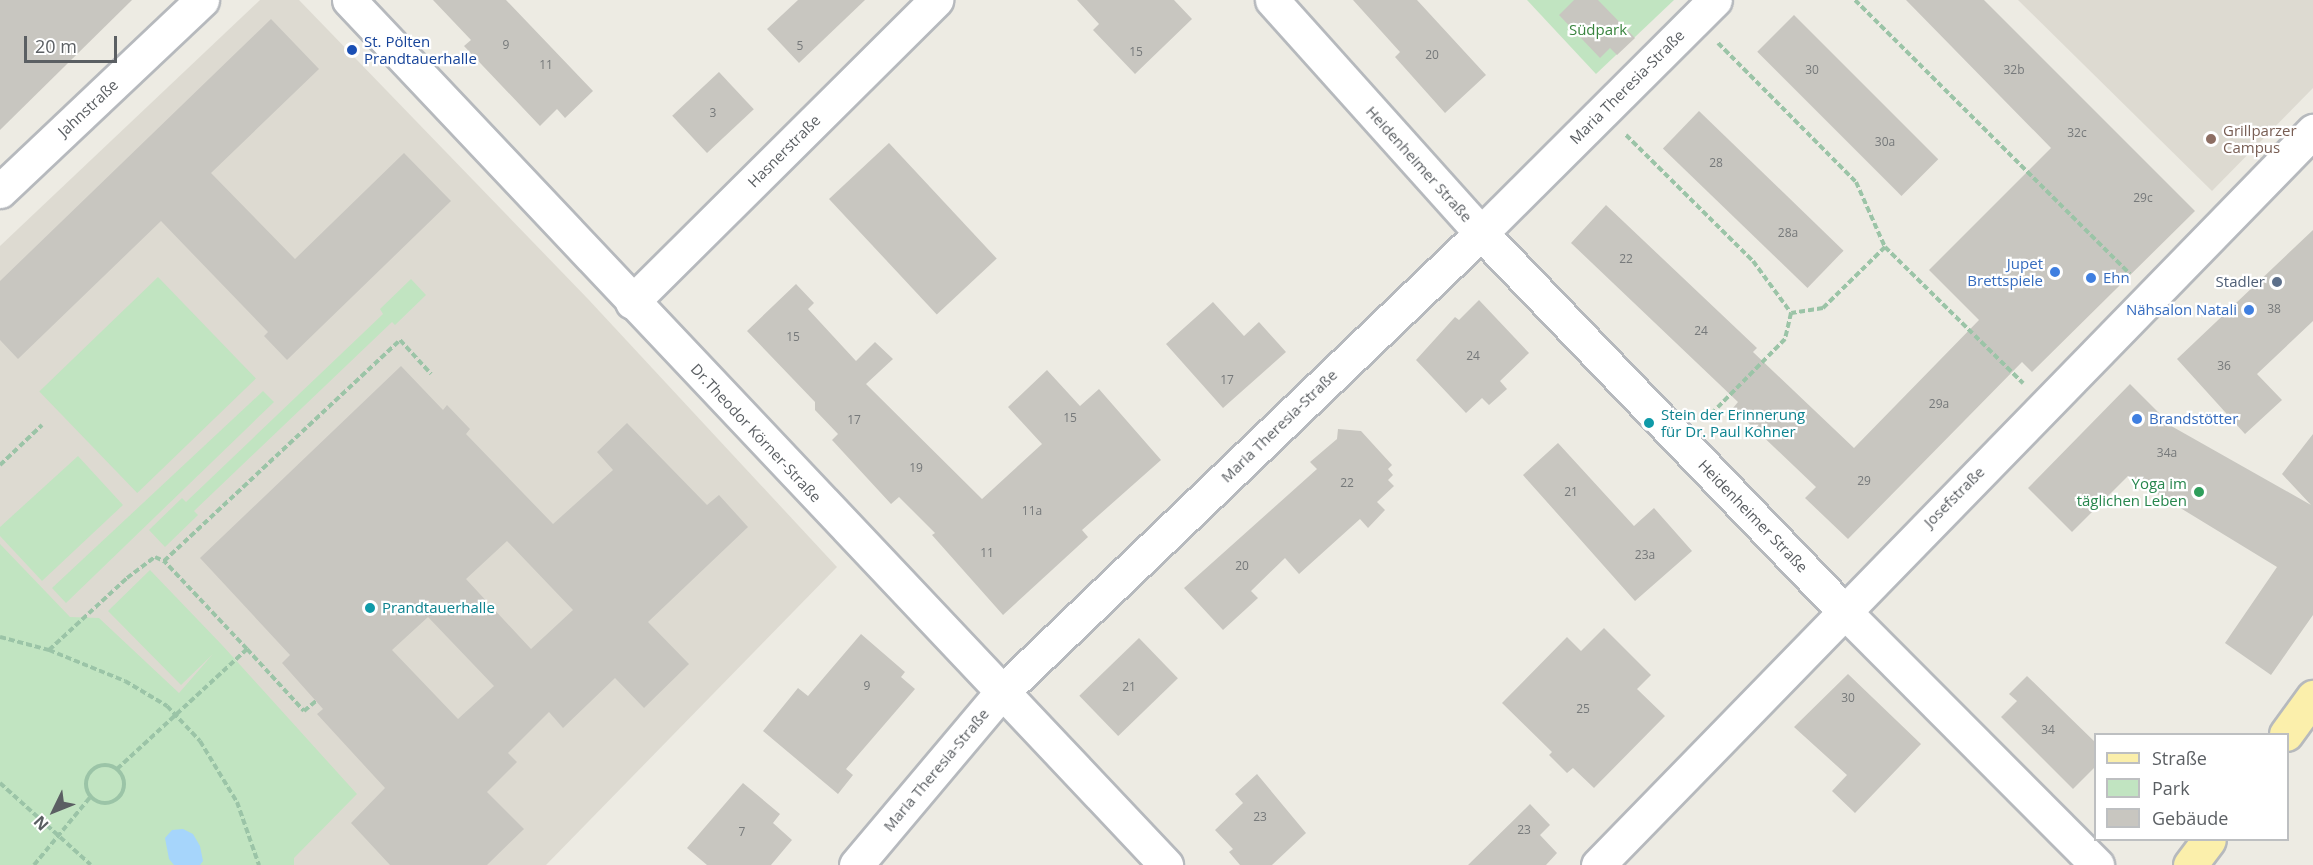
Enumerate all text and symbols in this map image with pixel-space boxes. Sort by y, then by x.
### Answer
park label: Südpark [1569,21,1627,39]
scale bar [27,24,120,62]
street label: Maria Theresia-Straße [1566,26,1688,148]
place label: St. Pölten Prandtauerhalle [364,32,477,67]
text: 20 m [35,34,77,58]
house number: 9 [503,38,509,52]
house number: 5 [797,39,803,53]
marker: St. Pölten Prandtauerhalle [345,43,359,57]
house number: 15 [1129,45,1143,59]
house number: 20 [1425,48,1439,62]
house number: 11 [539,58,553,72]
house number: 30 [1805,63,1819,77]
house number: 32b [2003,63,2025,77]
street label: Jahnstraße [54,76,122,140]
street label: Heidenheimer Straße [1362,102,1476,226]
house number: 3 [710,106,716,120]
street label: Hasnerstraße [744,111,824,191]
place label: Grillparzer Campus [2223,121,2297,156]
house number: 32c [2067,126,2087,140]
marker: Grillparzer Campus [2204,132,2218,146]
house number: 30a [1875,135,1895,149]
house number: 28 [1709,156,1723,170]
house number: 29c [2133,191,2153,205]
house number: 28a [1778,226,1798,240]
house number: 22 [1619,252,1633,266]
place label: Jupet Brettspiele [1967,254,2043,289]
marker: Jupet Brettspiele [2048,265,2062,279]
place label: Ehn [2103,269,2130,287]
marker: Ehn [2084,271,2098,285]
place label: Stadler [2216,273,2265,291]
marker: Stadler [2270,275,2284,289]
place label: Nähsalon Natali [2126,301,2237,319]
house number: 38 [2267,302,2281,316]
marker: Nähsalon Natali [2242,303,2256,317]
house number: 24 [1694,324,1708,338]
house number: 15 [786,330,800,344]
house number: 24 [1466,349,1480,363]
house number: 36 [2217,359,2231,373]
street label: Dr.Theodor Körner-Straße [687,360,825,506]
street label: Maria Theresia-Straße [1217,366,1341,486]
house number: 17 [1220,373,1234,387]
house number: 29a [1929,397,1949,411]
place label: Stein der Erinnerung für Dr. Paul Kohner [1661,405,1805,440]
place label: Brandstötter [2149,410,2238,428]
house number: 15 [1063,411,1077,425]
marker: Brandstötter [2130,412,2144,426]
house number: 17 [847,413,861,427]
marker: Stein der Erinnerung für Dr. Paul Kohner [1642,416,1656,430]
house number: 34a [2157,446,2177,460]
street label: Heidenheimer Straße [1695,456,1811,576]
house number: 19 [909,461,923,475]
street label: Josefstraße [1920,463,1988,531]
house number: 29 [1857,474,1871,488]
place label: Yoga im täglichen Leben [2077,474,2187,509]
house number: 22 [1340,476,1354,490]
house number: 21 [1564,485,1578,499]
marker: Yoga im täglichen Leben [2192,485,2206,499]
house number: 11a [1022,504,1042,518]
house number: 11 [980,546,994,560]
house number: 23a [1635,548,1655,562]
house number: 20 [1235,559,1249,573]
place label: Prandtauerhalle [382,599,495,617]
marker: Prandtauerhalle [363,601,377,615]
house number: 9 [864,679,870,693]
house number: 21 [1122,680,1136,694]
house number: 30 [1841,691,1855,705]
house number: 25 [1576,702,1590,716]
street label: Maria Theresia-Straße [880,705,992,835]
house number: 34 [2041,723,2055,737]
legend [2094,733,2289,841]
text: Straße [2152,746,2207,770]
text: Park [2152,776,2190,800]
north arrow [24,781,84,841]
text: Gebäude [2152,806,2228,830]
house number: 23 [1253,810,1267,824]
text: N [28,811,53,836]
house number: 23 [1517,823,1531,837]
house number: 7 [739,825,745,839]

